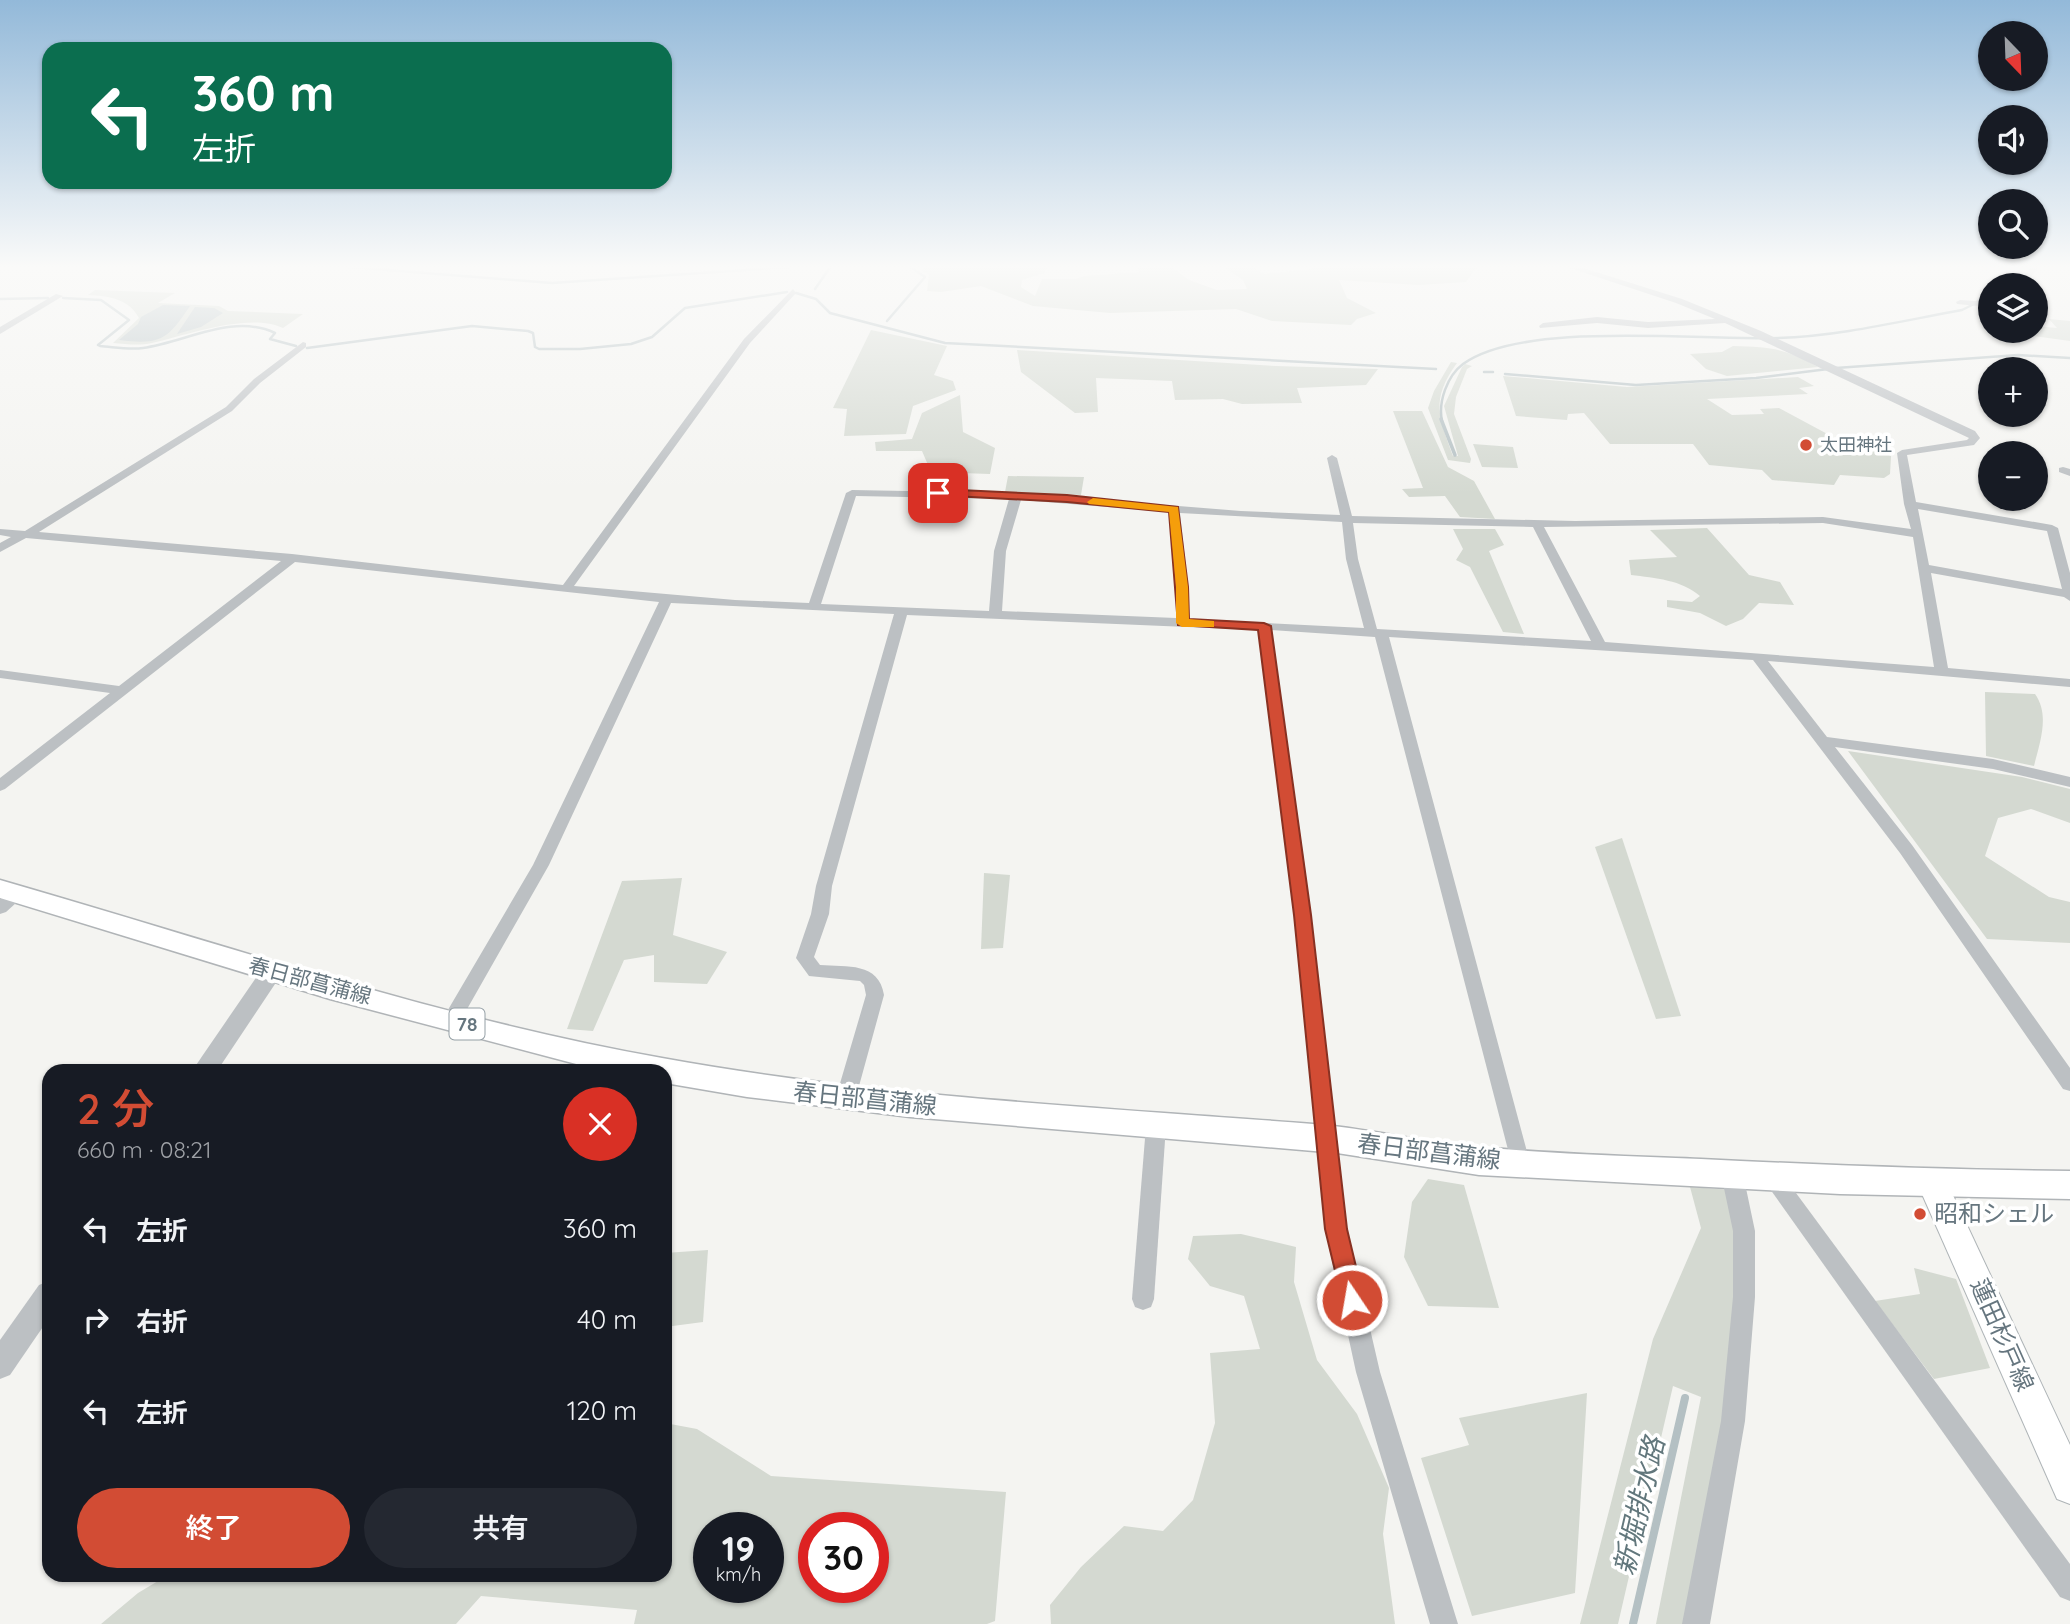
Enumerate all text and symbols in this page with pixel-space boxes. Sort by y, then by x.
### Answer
north arrow [1978,21,2048,91]
map controls [1978,21,2048,511]
text: 360 m [192,62,334,123]
icon: left [77,70,168,161]
button: sound [1978,105,2048,175]
text: 左折 [192,128,256,168]
button: search [1978,189,2048,259]
button: layers [1978,273,2048,343]
button: + [1978,357,2048,427]
place label: 太田神社 [1820,433,1892,456]
marker: 太田神社 [1798,437,1814,453]
button: − [1978,441,2048,511]
pin [908,463,968,523]
icon: arrive [919,474,957,512]
street label: 春日部菖蒲線 [246,951,374,1009]
road number: 78 [449,1008,484,1040]
street label: 春日部菖蒲線 [792,1076,938,1120]
text: 2 分 [77,1082,154,1135]
button: close [563,1087,637,1161]
street label: 春日部菖蒲線 [1356,1127,1502,1175]
text: 660 m · 08:21 [77,1135,211,1164]
place label: 昭和シェル [1934,1198,2054,1228]
marker: 昭和シェル [1912,1206,1928,1222]
icon: left [77,1210,115,1248]
text: 360 m [563,1212,637,1245]
text: 左折 [136,1214,188,1247]
position arrow [1315,1263,1389,1337]
street label: 蓮田杉戸線 [1965,1274,2041,1396]
icon: right [77,1301,115,1339]
text: 40 m [577,1303,637,1336]
text: 右折 [136,1305,188,1338]
icon: left [77,1392,115,1430]
text: 120 m [567,1394,637,1427]
text: 左折 [136,1396,188,1429]
water label: 新堀排水路 [1606,1432,1672,1578]
button: 終了 [77,1488,350,1568]
button: 共有 [364,1488,637,1568]
speed limit sign: 30 [798,1512,889,1603]
text: 19 [722,1526,755,1570]
text: km/h [716,1563,761,1586]

